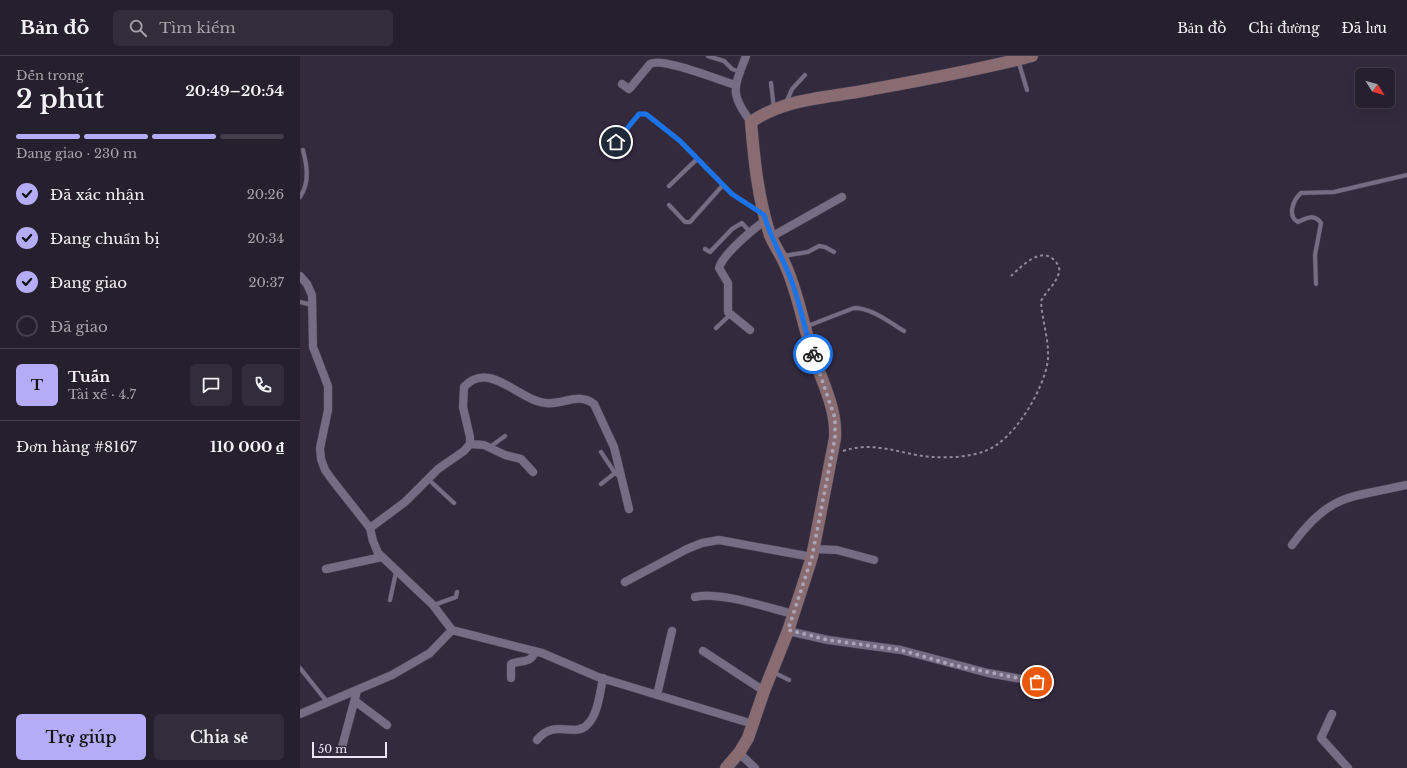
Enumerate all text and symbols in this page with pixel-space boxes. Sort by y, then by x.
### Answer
search box [113,10,393,46]
text: Bản đồ [20,16,89,39]
icon: search [127,17,149,39]
text: Tìm kiếm [159,18,236,37]
text: Bản đồ [1177,19,1226,37]
text: Chỉ đường [1248,19,1320,37]
text: Đã lưu [1342,19,1387,37]
text: Đến trong [16,67,84,84]
north arrow [1355,68,1395,108]
map controls [1355,68,1395,108]
text: 20:49–20:54 [185,81,284,100]
text: 2 phút [16,83,104,115]
pin [599,125,633,159]
icon: home [605,131,627,153]
text: Đang giao · 230 m [16,145,137,162]
icon: check [16,183,38,205]
text: Đã xác nhận [50,185,144,204]
text: 20:26 [247,186,284,203]
icon: check [16,227,38,249]
text: Đang chuẩn bị [50,229,160,248]
text: 20:34 [247,230,284,247]
icon: check [16,271,38,293]
text: Đang giao [50,273,127,292]
text: 20:37 [248,274,284,291]
text: Đã giao [50,317,108,336]
courier [793,334,833,374]
icon: bike [802,343,824,365]
button: chat [190,364,232,406]
button: phone [242,364,284,406]
text: Tuấn [68,367,110,386]
text: T [31,375,43,394]
text: Tài xế · 4.7 [68,386,136,403]
text: Đơn hàng #8167 [16,437,137,456]
text: 110 000 ₫ [210,437,284,456]
pin [1020,665,1054,699]
icon: bag [1026,671,1048,693]
button: Trợ giúp [16,714,146,760]
button: Chia sẻ [154,714,284,760]
scale bar [312,740,387,759]
text: 50 m [318,742,347,756]

